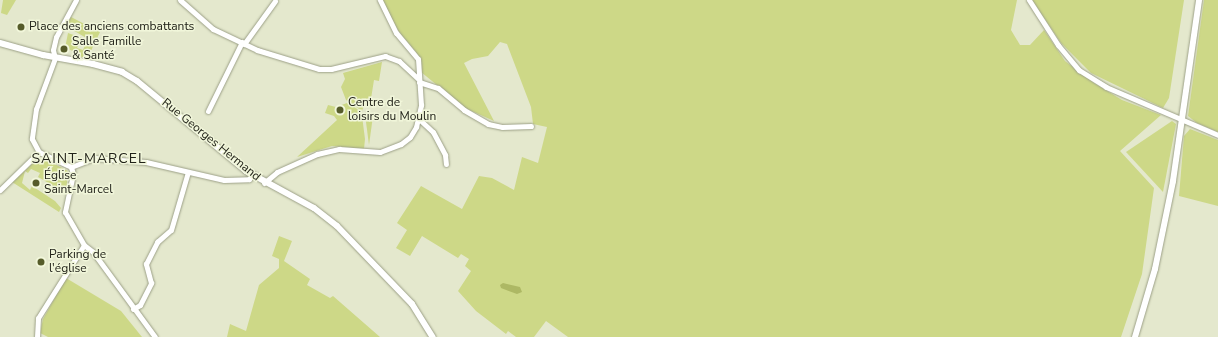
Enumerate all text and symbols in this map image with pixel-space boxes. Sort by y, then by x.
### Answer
place label: Place des anciens combattants [29,20,194,34]
marker: Place des anciens combattants [16,22,26,32]
place label: Salle Famille & Santé [72,35,141,63]
marker: Salle Famille & Santé [59,44,69,54]
street label: Rue Georges Hermand [159,96,263,184]
place label: Centre de loisirs du Moulin [348,96,436,124]
marker: Centre de loisirs du Moulin [335,105,345,115]
district label: SAINT-MARCEL [31,151,147,167]
place label: Église Saint-Marcel [44,169,113,197]
marker: Église Saint-Marcel [31,178,41,188]
place label: Parking de l'église [49,248,106,276]
marker: Parking de l'église [36,257,46,267]

